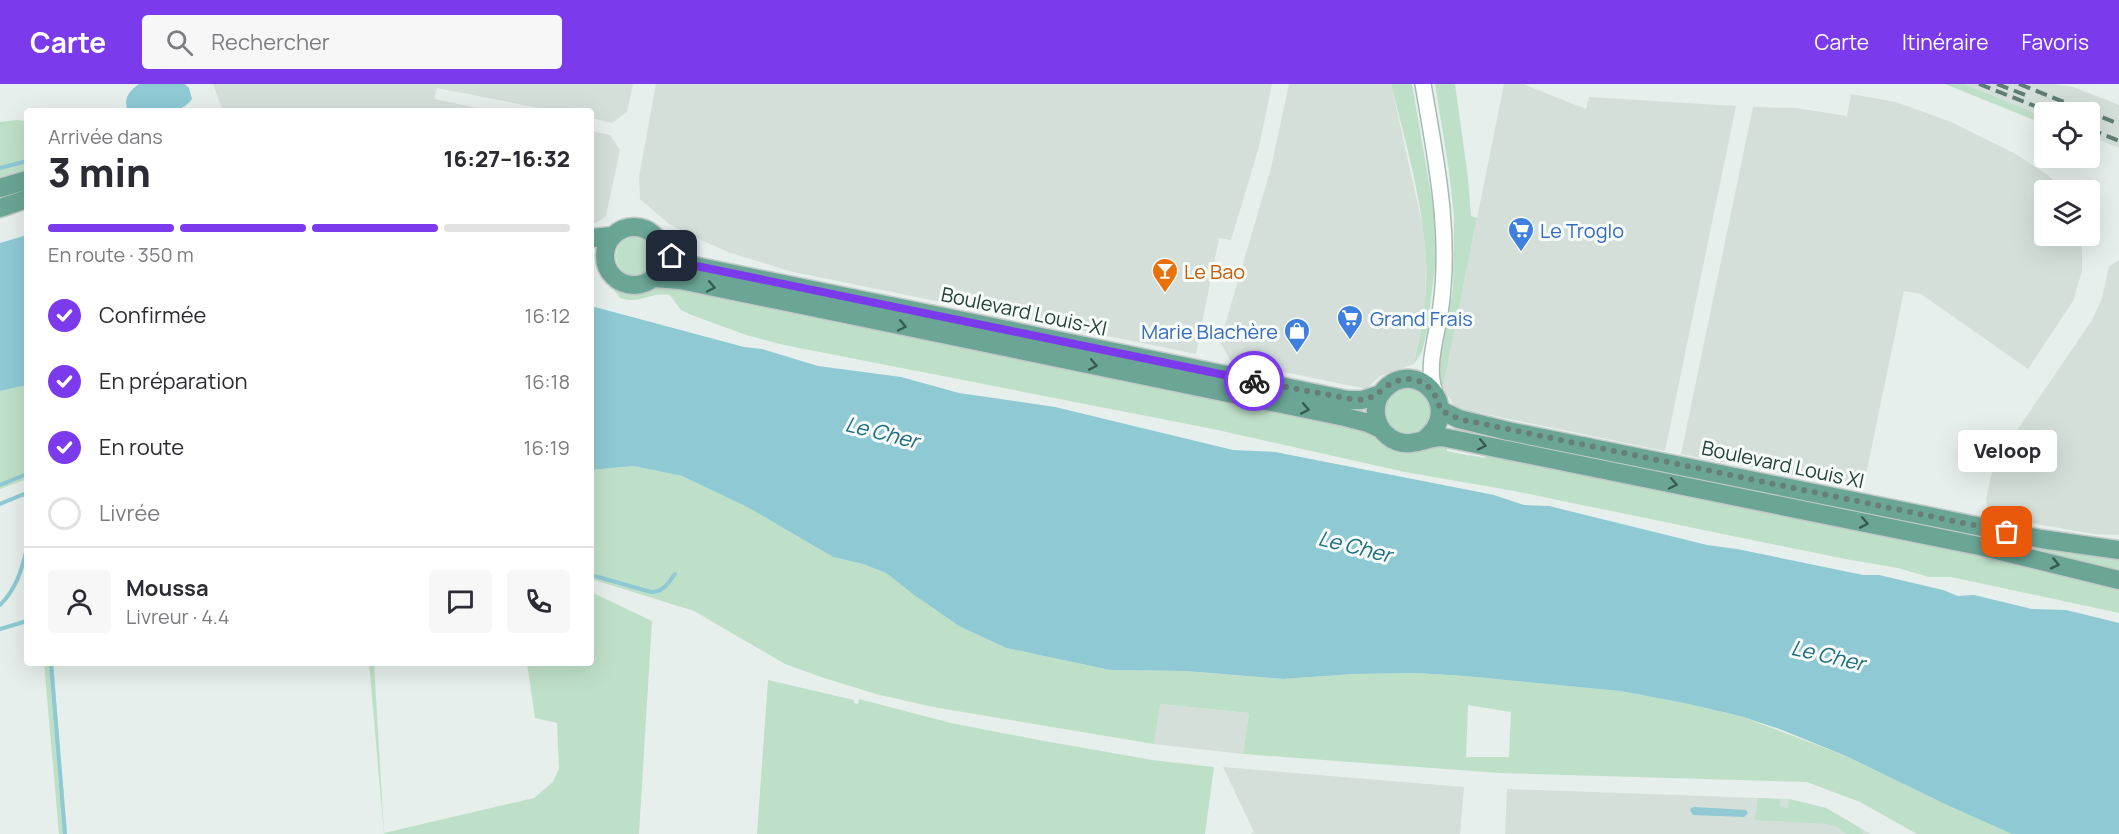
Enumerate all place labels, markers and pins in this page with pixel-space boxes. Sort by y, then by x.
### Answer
supermarket icon: Le Troglo [1506,215,1536,253]
place label: Le Troglo [1540,217,1624,244]
pin [646,230,697,281]
bar icon: Le Bao [1150,256,1180,294]
place label: Le Bao [1184,258,1245,285]
supermarket icon: Grand Frais [1335,303,1365,341]
place label: Grand Frais [1370,305,1473,332]
shop icon: Marie Blachère [1282,316,1312,354]
place label: Marie Blachère [1141,318,1278,345]
callout: Veloop [1958,430,2056,472]
pin [1981,506,2032,557]

